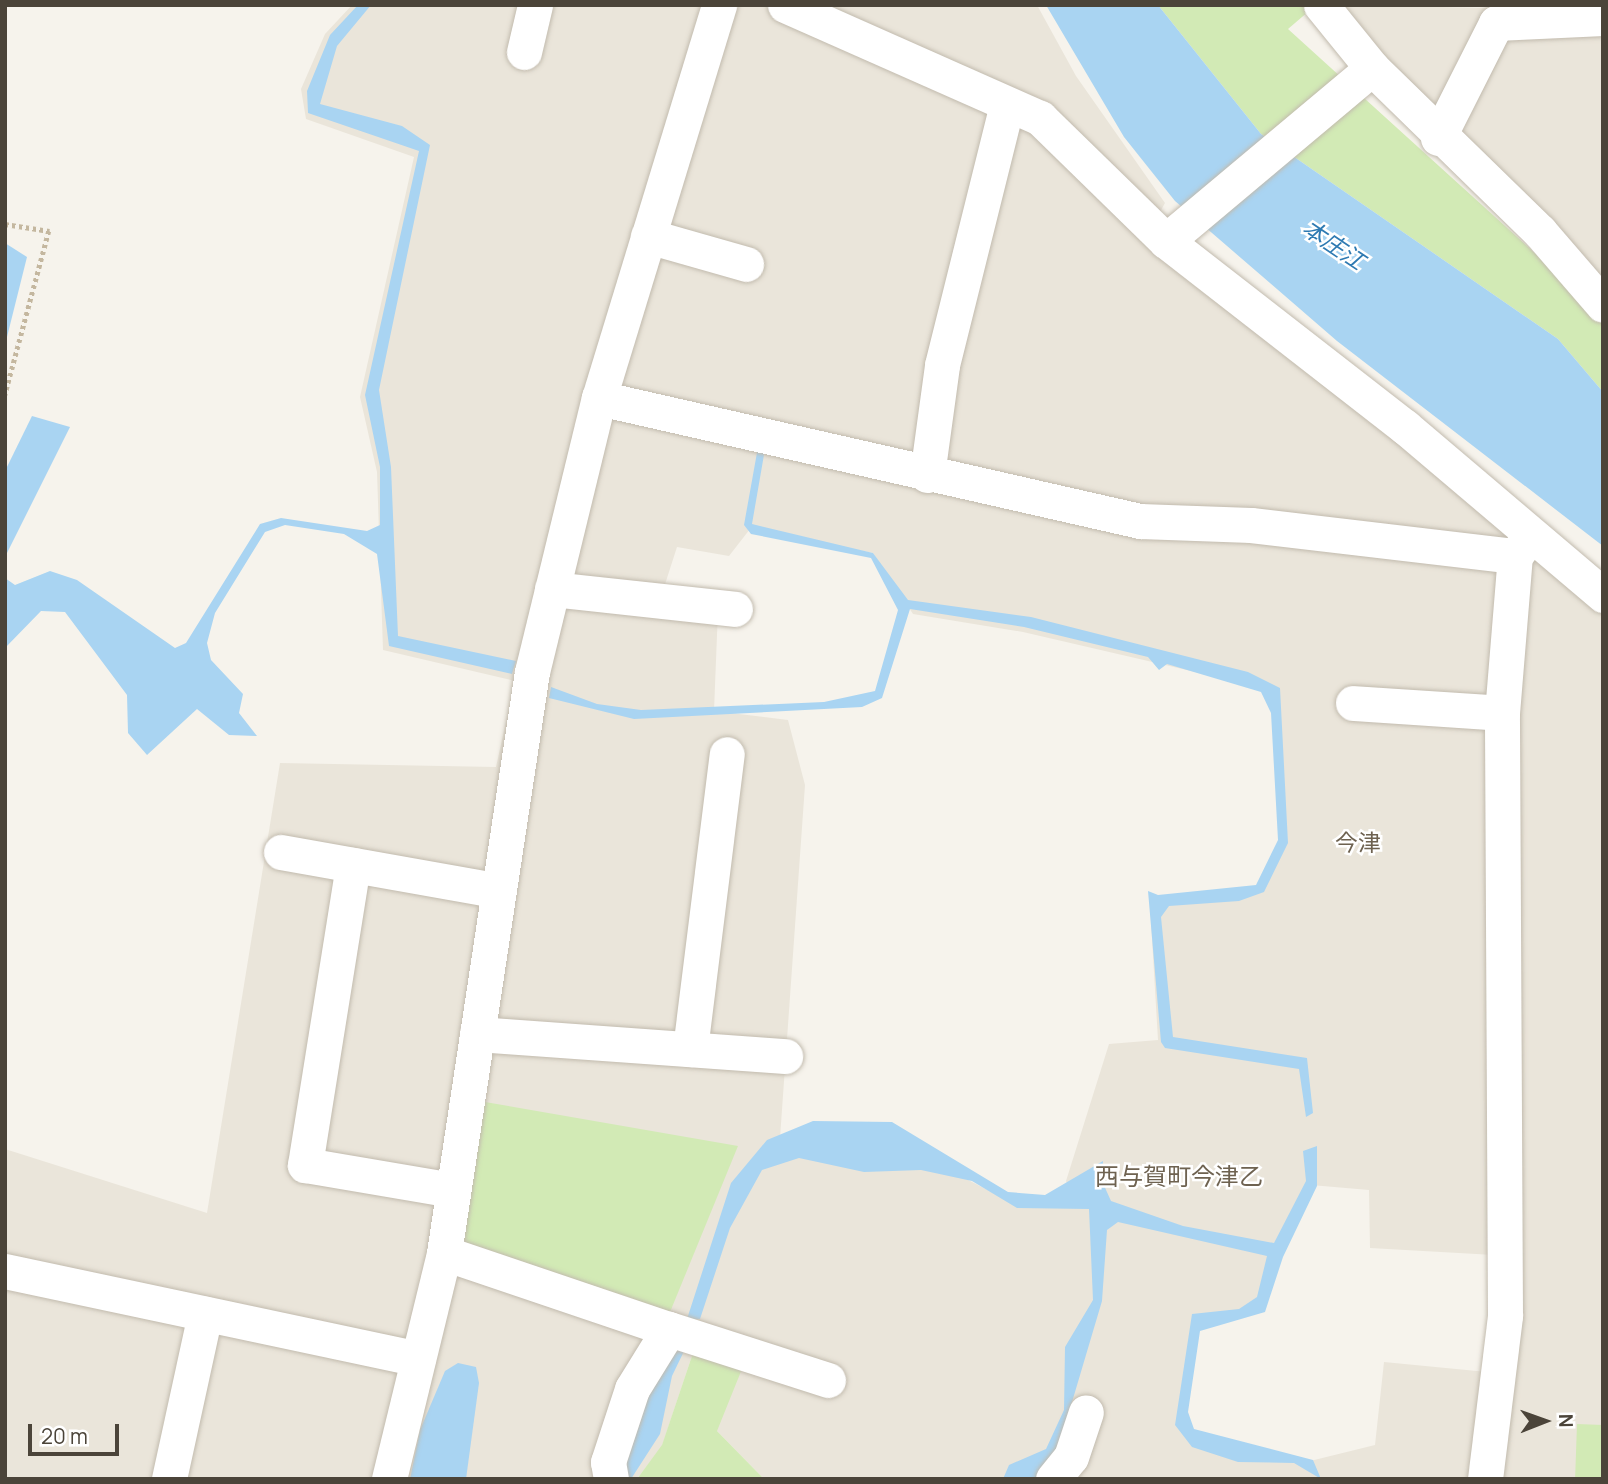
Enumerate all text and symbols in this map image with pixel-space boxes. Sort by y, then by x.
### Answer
water label: 本庄江 [1298,213,1370,275]
district label: 今津 [1335,828,1381,856]
district label: 西与賀町今津乙 [1095,1162,1263,1190]
north arrow [1510,1386,1580,1456]
scale bar [32,1410,122,1454]
text: N [1553,1414,1579,1428]
text: 20 m [41,1422,88,1450]

